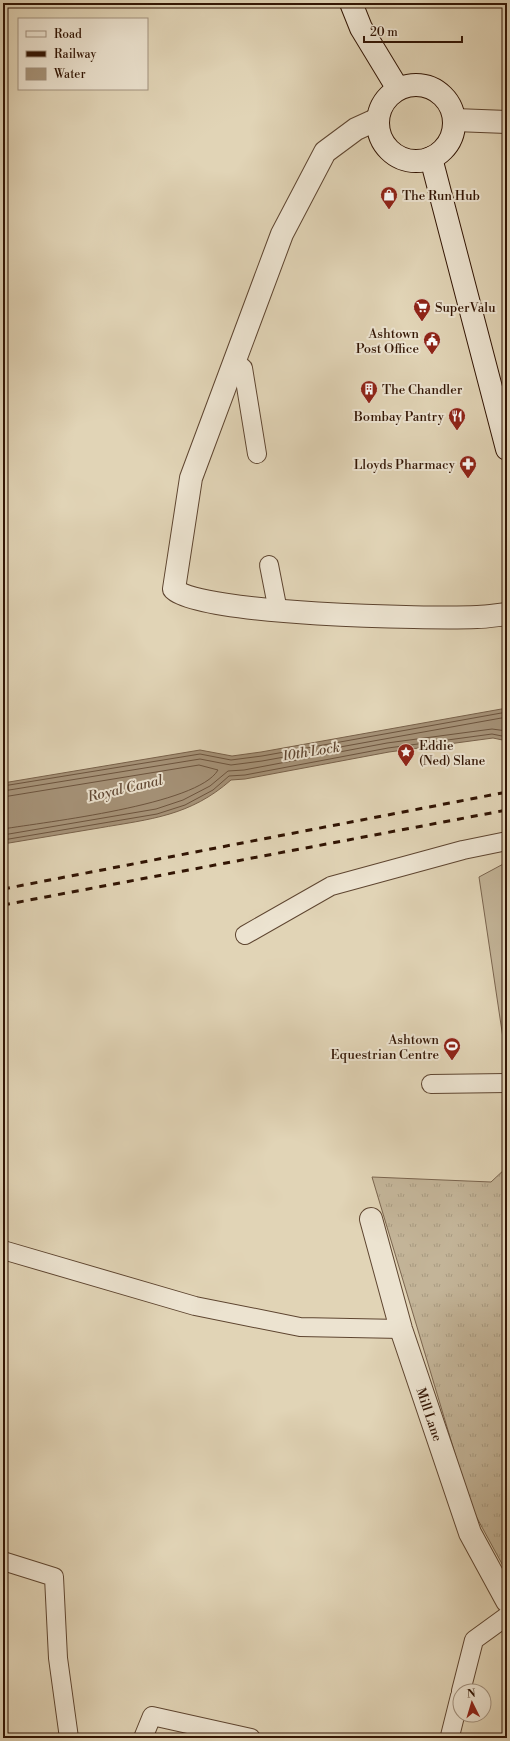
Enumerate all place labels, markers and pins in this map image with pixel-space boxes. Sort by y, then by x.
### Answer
shop icon: The Run Hub [379,185,399,210]
place label: The Run Hub [402,188,480,204]
supermarket icon: SuperValu [412,297,432,322]
place label: SuperValu [435,300,496,316]
place label: Ashtown Post Office [356,326,419,357]
public building icon: Ashtown Post Office [422,330,442,355]
building icon: The Chandler [359,379,379,404]
place label: The Chandler [382,382,463,398]
restaurant icon: Bombay Pantry [447,406,467,431]
place label: Bombay Pantry [353,409,445,425]
pharmacy icon: Lloyds Pharmacy [458,454,478,479]
place label: Lloyds Pharmacy [354,457,456,473]
place label: Eddie (Ned) Slane [419,738,486,769]
place icon: Eddie (Ned) Slane [396,742,416,767]
place label: Ashtown Equestrian Centre [331,1032,439,1063]
sports icon: Ashtown Equestrian Centre [442,1036,462,1061]

